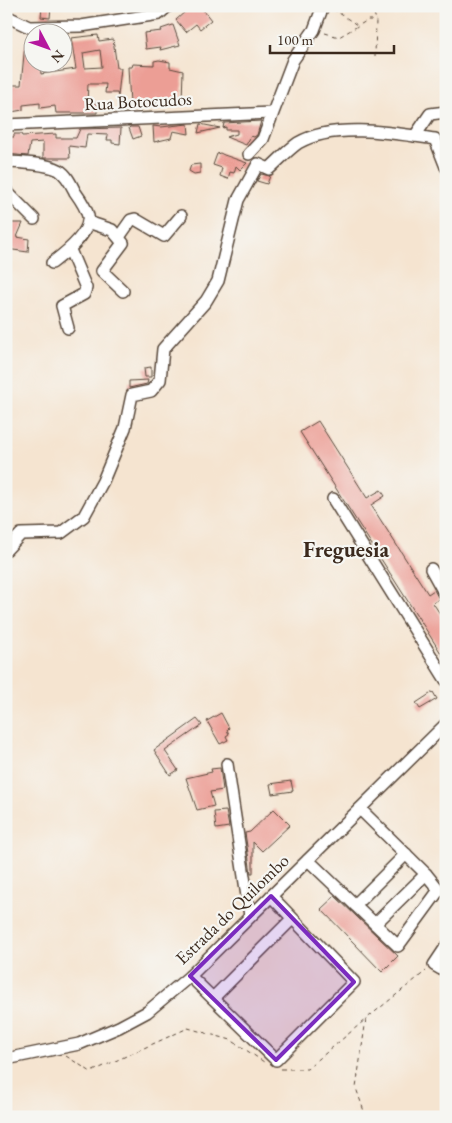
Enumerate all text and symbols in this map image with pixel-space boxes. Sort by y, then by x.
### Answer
north arrow [22,22,72,72]
scale bar [270,22,393,54]
text: 100 m [277,30,314,49]
text: N [47,46,68,67]
street label: Rua Botocudos [84,87,193,115]
district label: Freguesia [303,535,389,564]
street label: Estrada do Quilombo [170,849,294,969]

